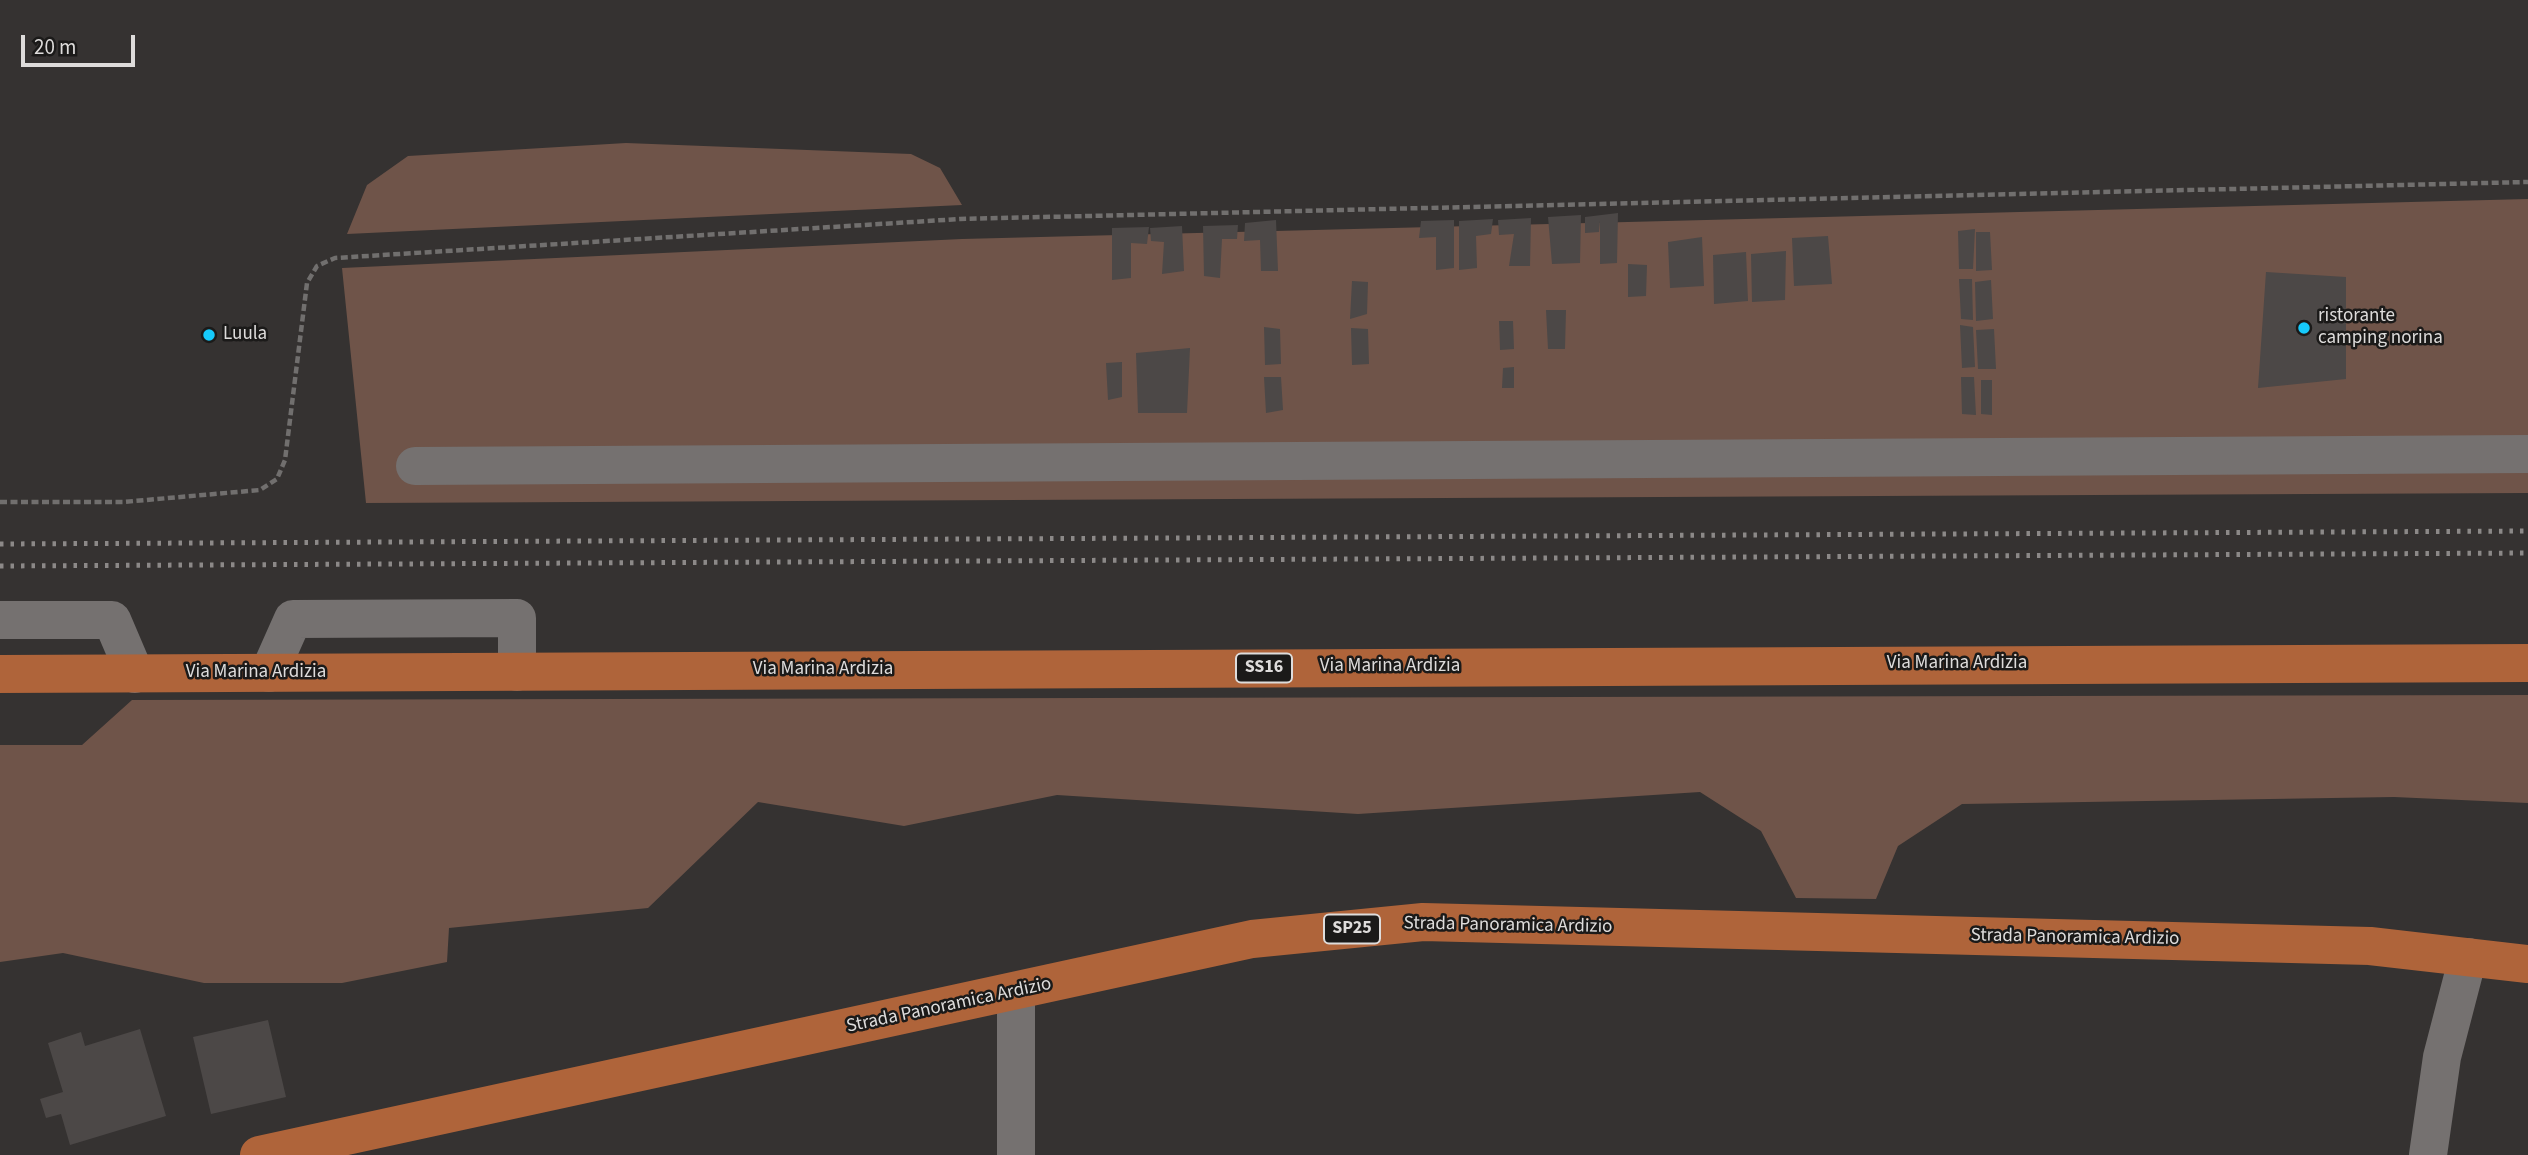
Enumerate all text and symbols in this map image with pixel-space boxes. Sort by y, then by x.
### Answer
scale bar [24,21,138,65]
text: 20 m [34,32,76,62]
place label: ristorante camping norina [2318,306,2443,350]
marker: ristorante camping norina [2296,320,2312,336]
place label: Luula [223,324,267,346]
marker: Luula [201,327,217,343]
street label: Via Marina Ardizia [1887,653,2027,675]
road number: SS16 [1236,654,1292,682]
street label: Via Marina Ardizia [1320,656,1460,678]
street label: Via Marina Ardizia [753,659,893,681]
street label: Via Marina Ardizia [186,662,326,684]
street label: Strada Panoramica Ardizio [1403,913,1613,939]
road number: SP25 [1324,914,1380,944]
street label: Strada Panoramica Ardizio [1970,925,2180,951]
street label: Strada Panoramica Ardizio [844,973,1054,1039]

